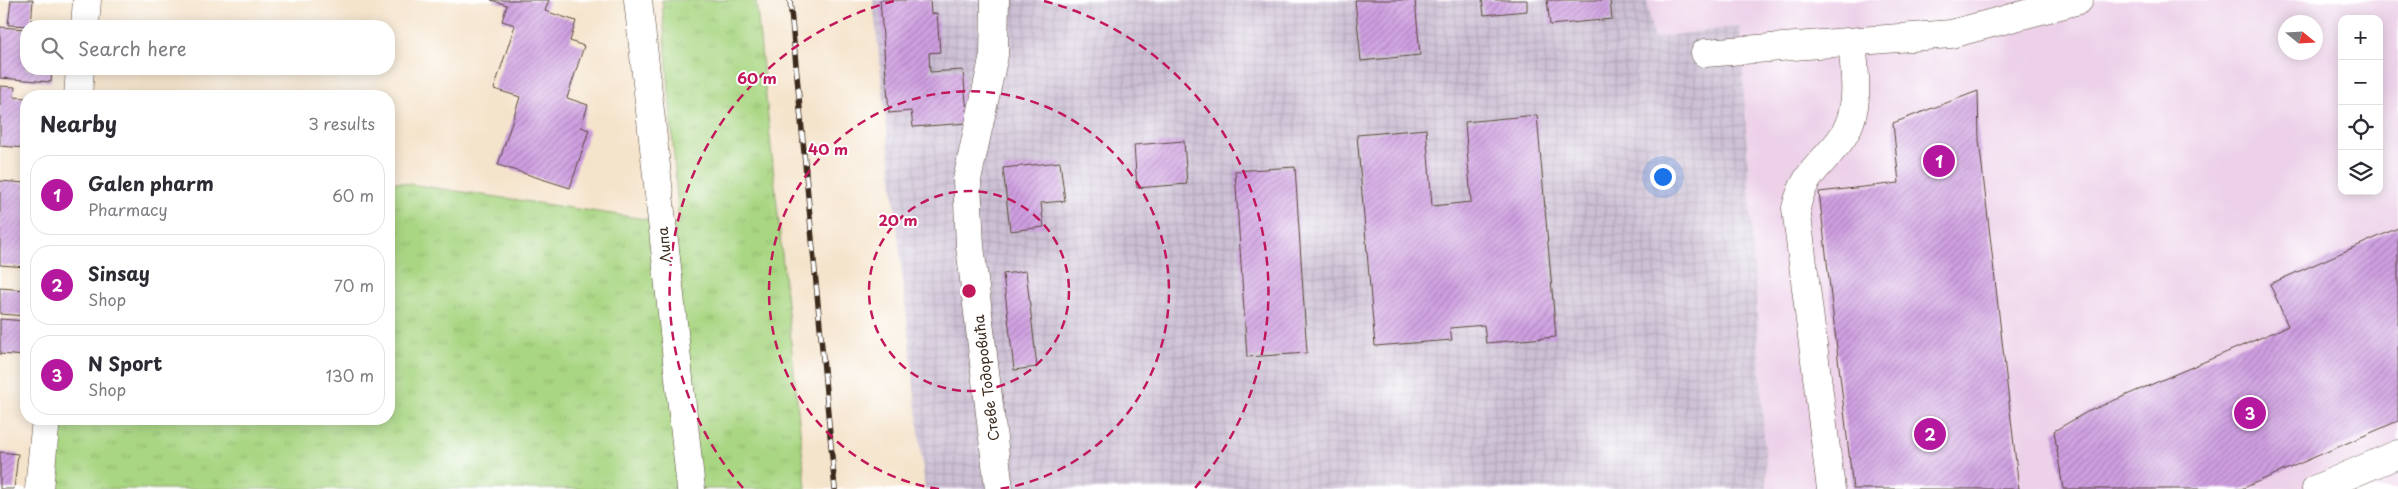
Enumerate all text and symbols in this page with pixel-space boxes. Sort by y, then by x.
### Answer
north arrow [2278,15,2323,60]
map controls [2338,15,2383,195]
button: + [2338,15,2383,60]
search box [20,20,395,75]
icon: search [38,34,66,62]
text: Search here [78,34,187,62]
button: − [2338,60,2383,105]
text: 60 m [737,66,777,89]
button: locate [2338,105,2383,150]
text: Nearby [40,107,117,139]
text: 3 results [308,111,375,135]
text: 40 m [808,137,848,160]
pin: 1 [1923,142,1955,180]
button: layers [2338,150,2383,195]
your location [1650,164,1676,190]
text: Galen pharm [88,169,214,197]
text: 1 [53,183,61,207]
text: 60 m [332,183,374,207]
text: Pharmacy [88,197,168,221]
text: 20 m [879,208,917,231]
street label: Липа [652,226,676,264]
text: Sinsay [88,259,150,287]
text: 2 [51,273,63,297]
text: 70 m [334,273,374,297]
centre of rings [960,282,978,300]
text: Shop [88,287,126,311]
street label: Стеве Тодоровића [968,314,1004,442]
text: N Sport [88,349,162,377]
text: 3 [52,363,62,387]
text: 130 m [326,363,374,387]
text: Shop [88,377,126,401]
pin: 3 [2234,394,2266,432]
pin: 2 [1914,415,1946,453]

